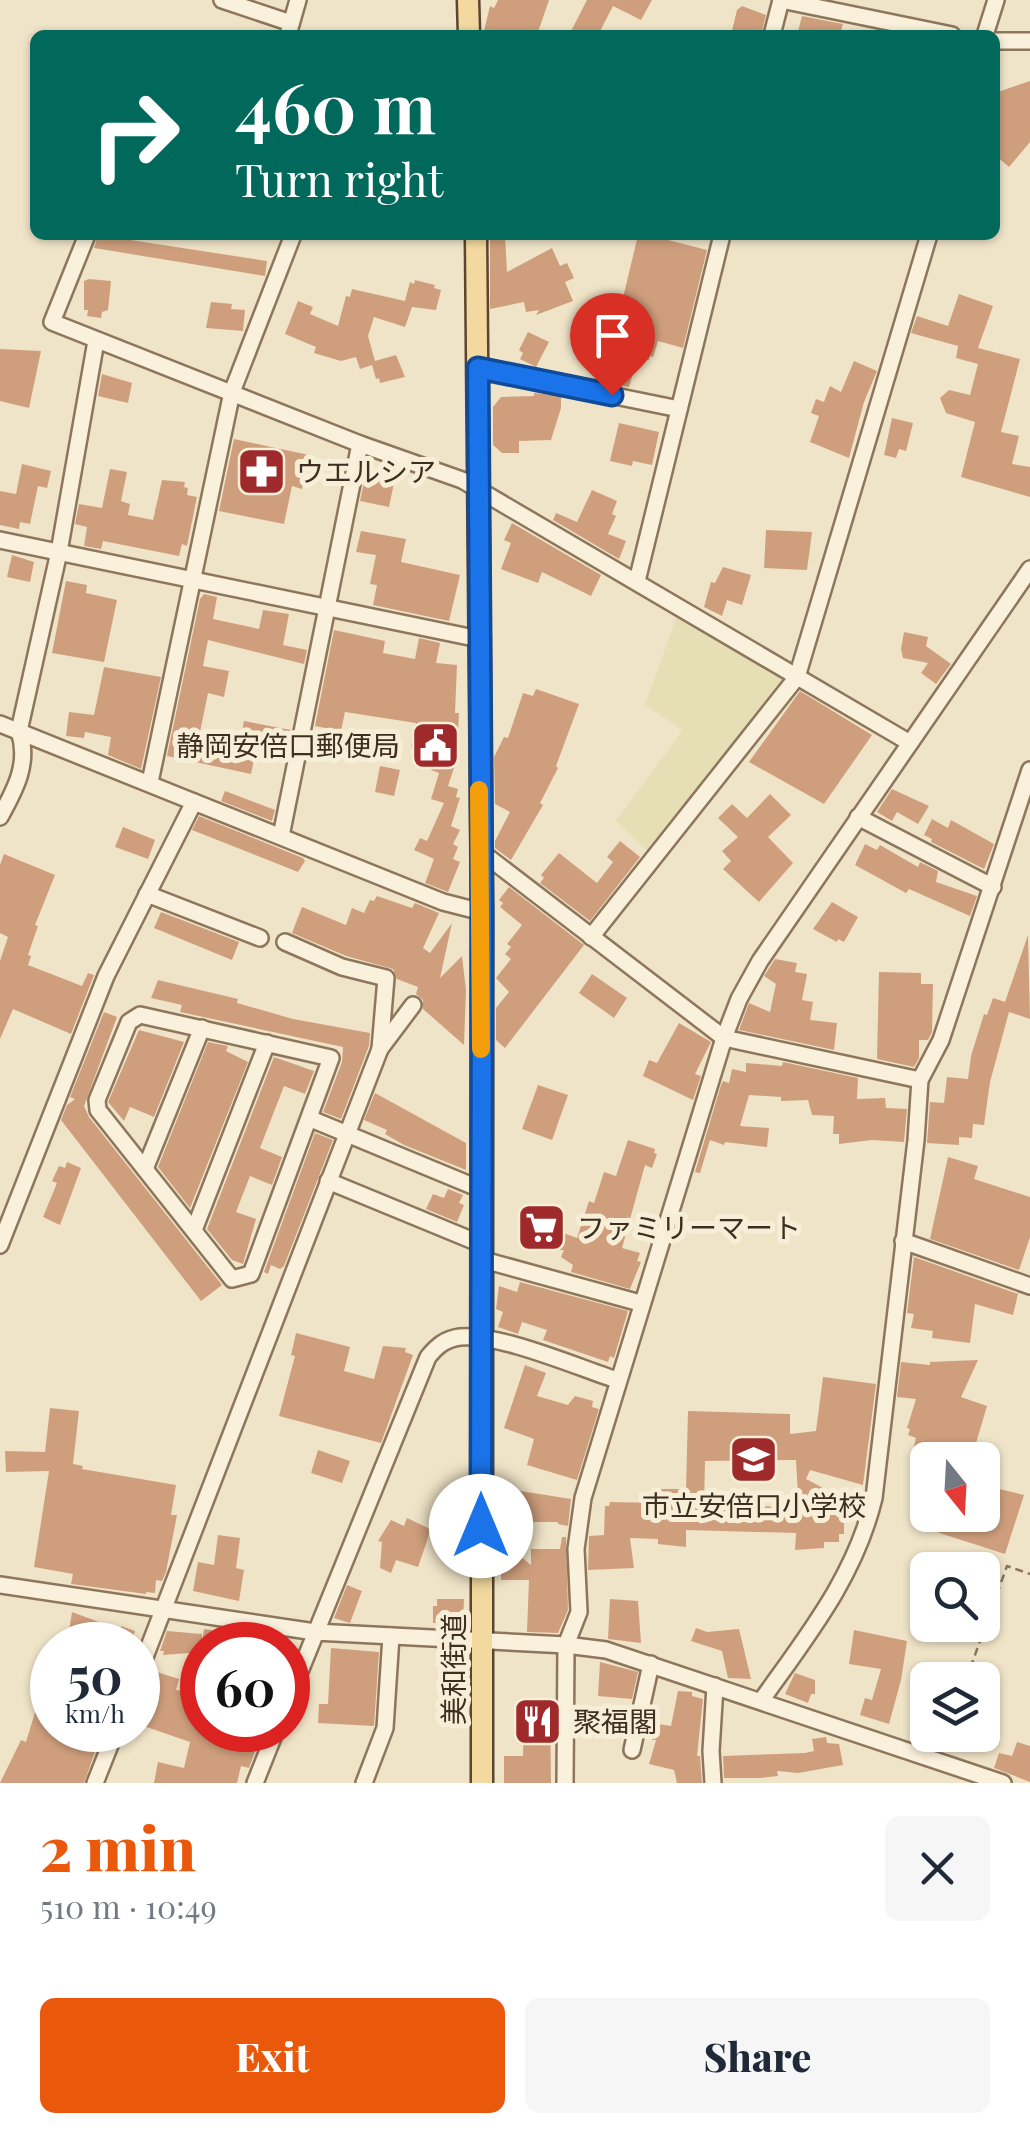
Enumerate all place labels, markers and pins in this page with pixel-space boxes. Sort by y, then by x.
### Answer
pin [570,293,655,396]
pharmacy icon: ウエルシア [235,446,287,498]
place label: ウエルシア [296,452,436,489]
public building icon: 静岡安倍口郵便局 [409,720,461,772]
place label: 静岡安倍口郵便局 [176,726,400,763]
supermarket icon: ファミリーマート [516,1202,568,1254]
place label: ファミリーマート [577,1208,801,1245]
school or university icon: 市立安倍口小学校 [728,1433,780,1485]
place label: 市立安倍口小学校 [642,1486,866,1523]
restaurant icon: 聚福閣 [512,1696,564,1748]
place label: 聚福閣 [573,1702,657,1739]

